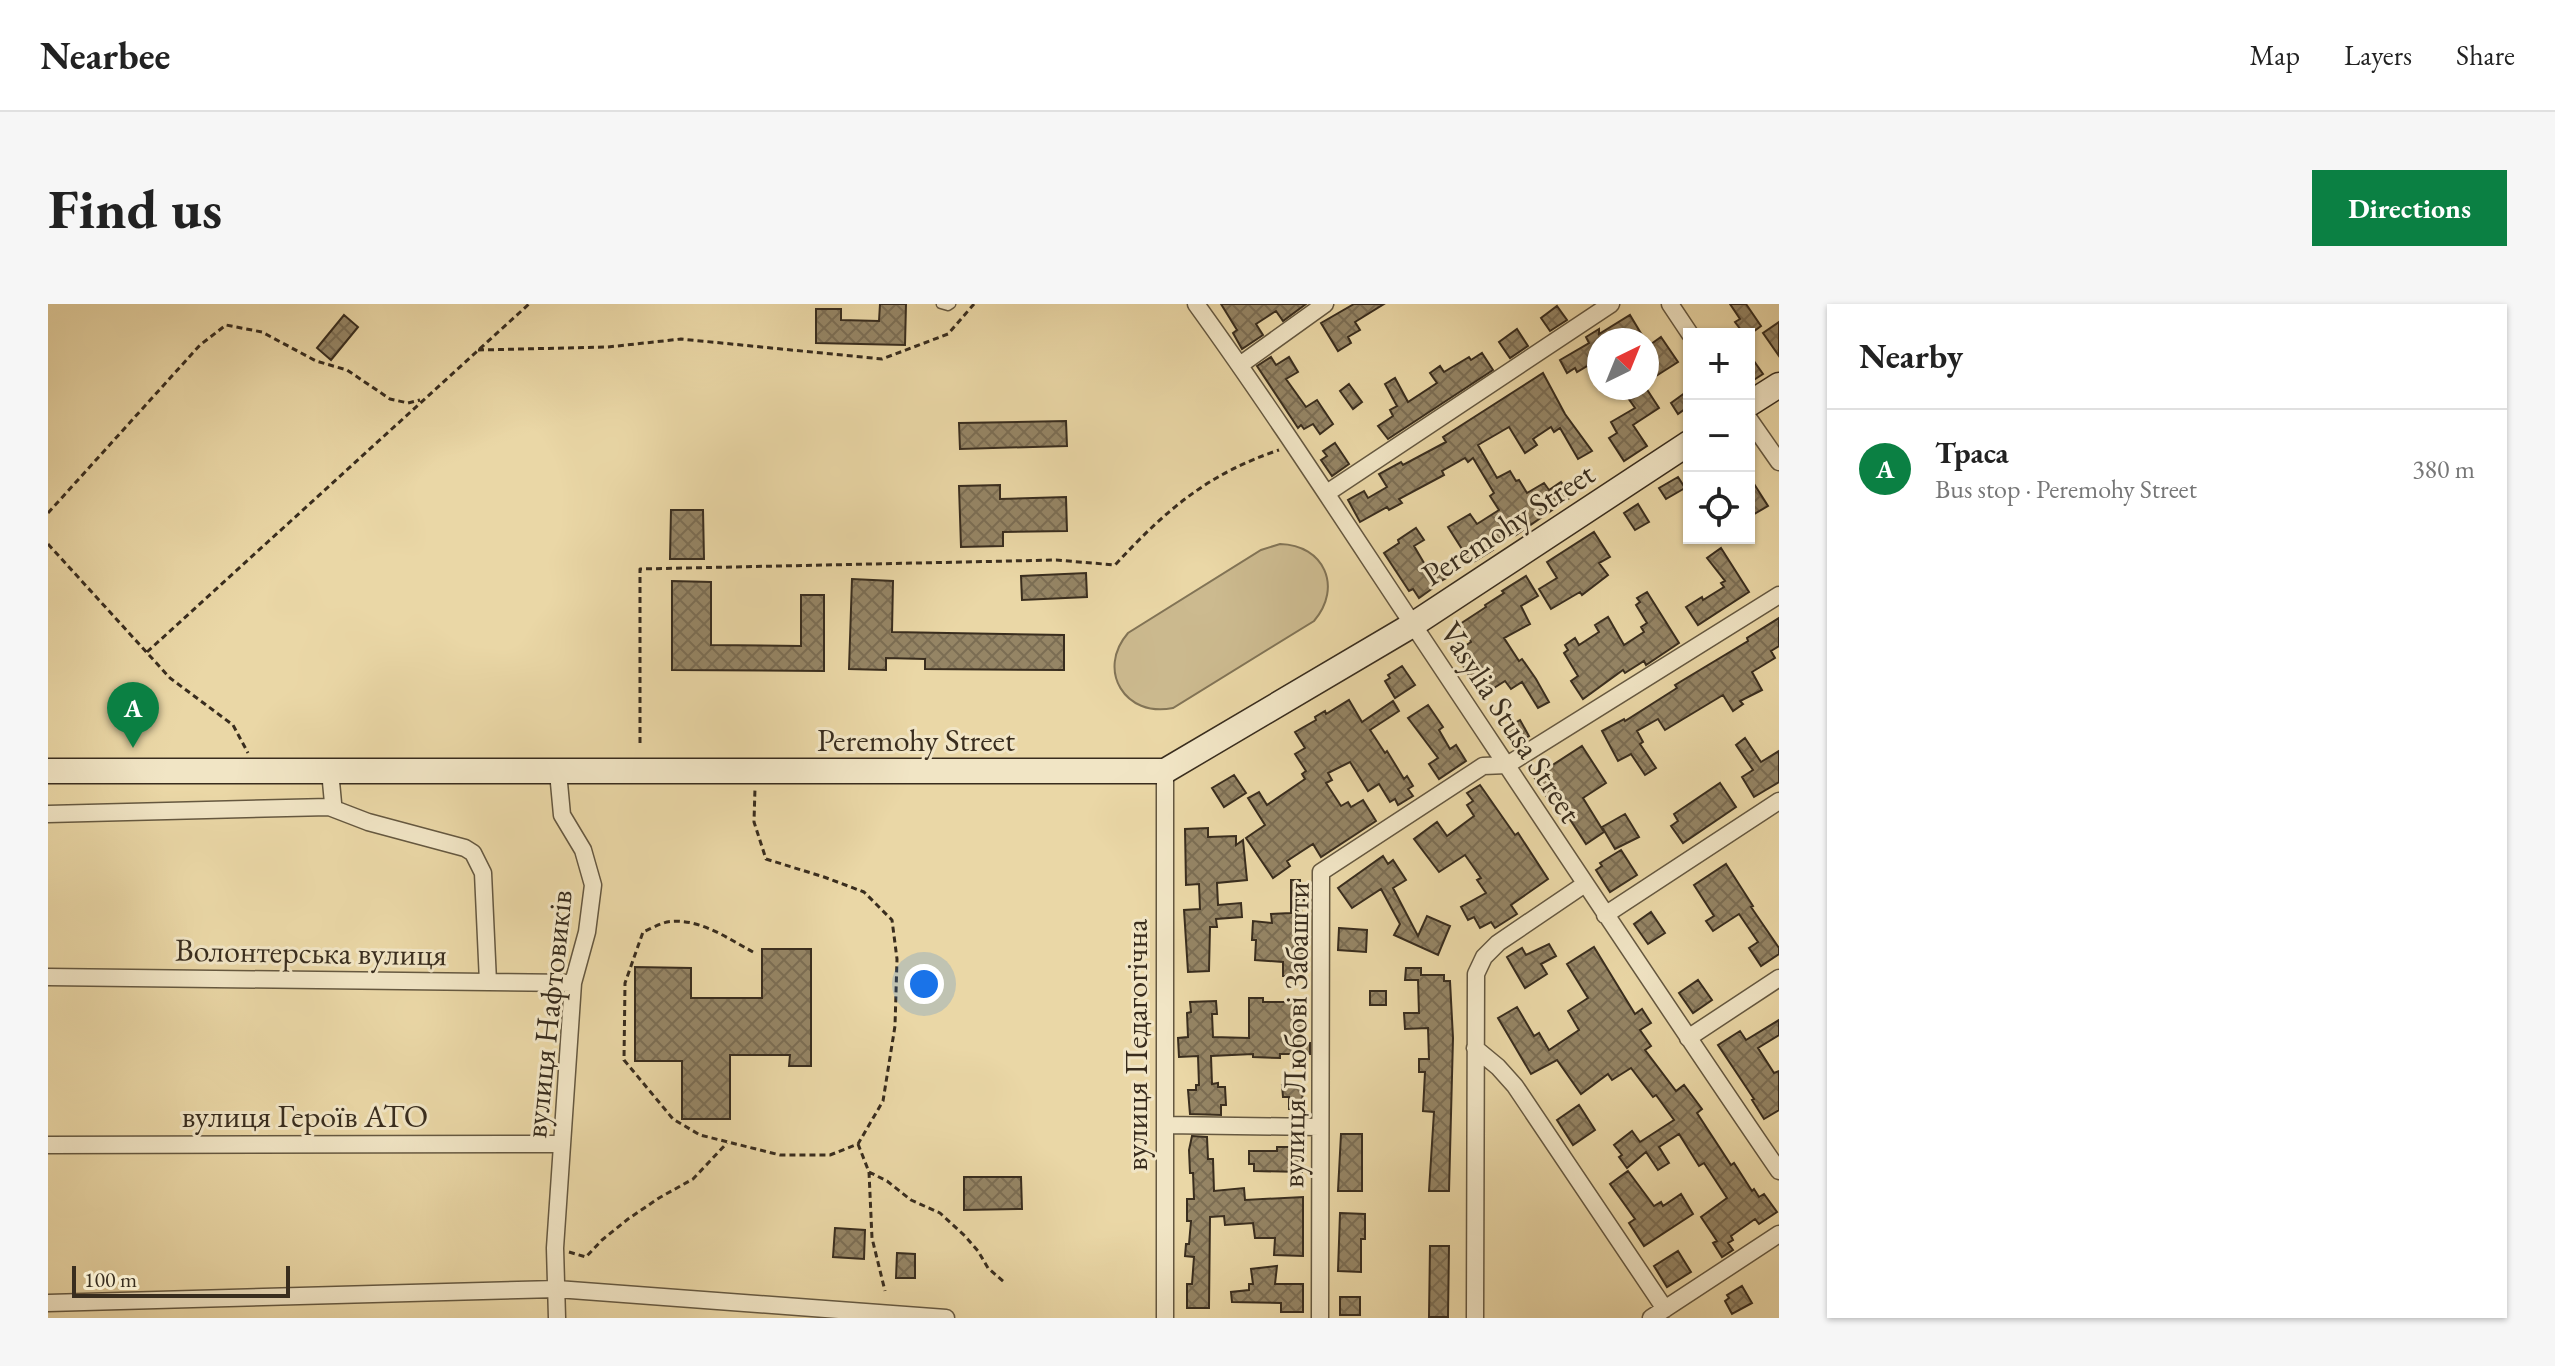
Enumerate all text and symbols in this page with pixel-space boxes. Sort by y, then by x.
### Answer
text: Nearbee [40,31,170,80]
text: Map [2250,37,2300,73]
text: Layers [2344,37,2412,73]
text: Share [2456,37,2515,73]
button: Directions [2312,170,2507,246]
text: Find us [48,172,222,245]
north arrow [1587,328,1659,400]
map controls [1683,328,1755,544]
button: + [1683,328,1755,400]
text: Nearby [1859,334,1963,378]
button: − [1683,400,1755,472]
text: Траса [1935,433,2009,472]
street label: Peremohy Street [1414,452,1602,596]
text: A [1876,452,1894,486]
text: 380 m [2412,452,2475,486]
button: locate [1683,472,1755,544]
text: Bus stop · Peremohy Street [1935,472,2197,506]
street label: Vasylia Stusa Street [1430,614,1592,830]
pin: A [107,682,159,748]
street label: Peremohy Street [817,719,1015,761]
street label: вулиця Любові Забашти [1271,881,1319,1189]
street label: вулиця Нафтовиків [514,888,582,1140]
street label: вулиця Педагогічна [1115,919,1157,1171]
street label: Волонтерська вулиця [175,929,447,975]
your location [904,964,944,1004]
street label: вулиця Героїв АТО [182,1095,428,1137]
scale bar [72,1262,290,1298]
text: 100 m [84,1265,137,1294]

